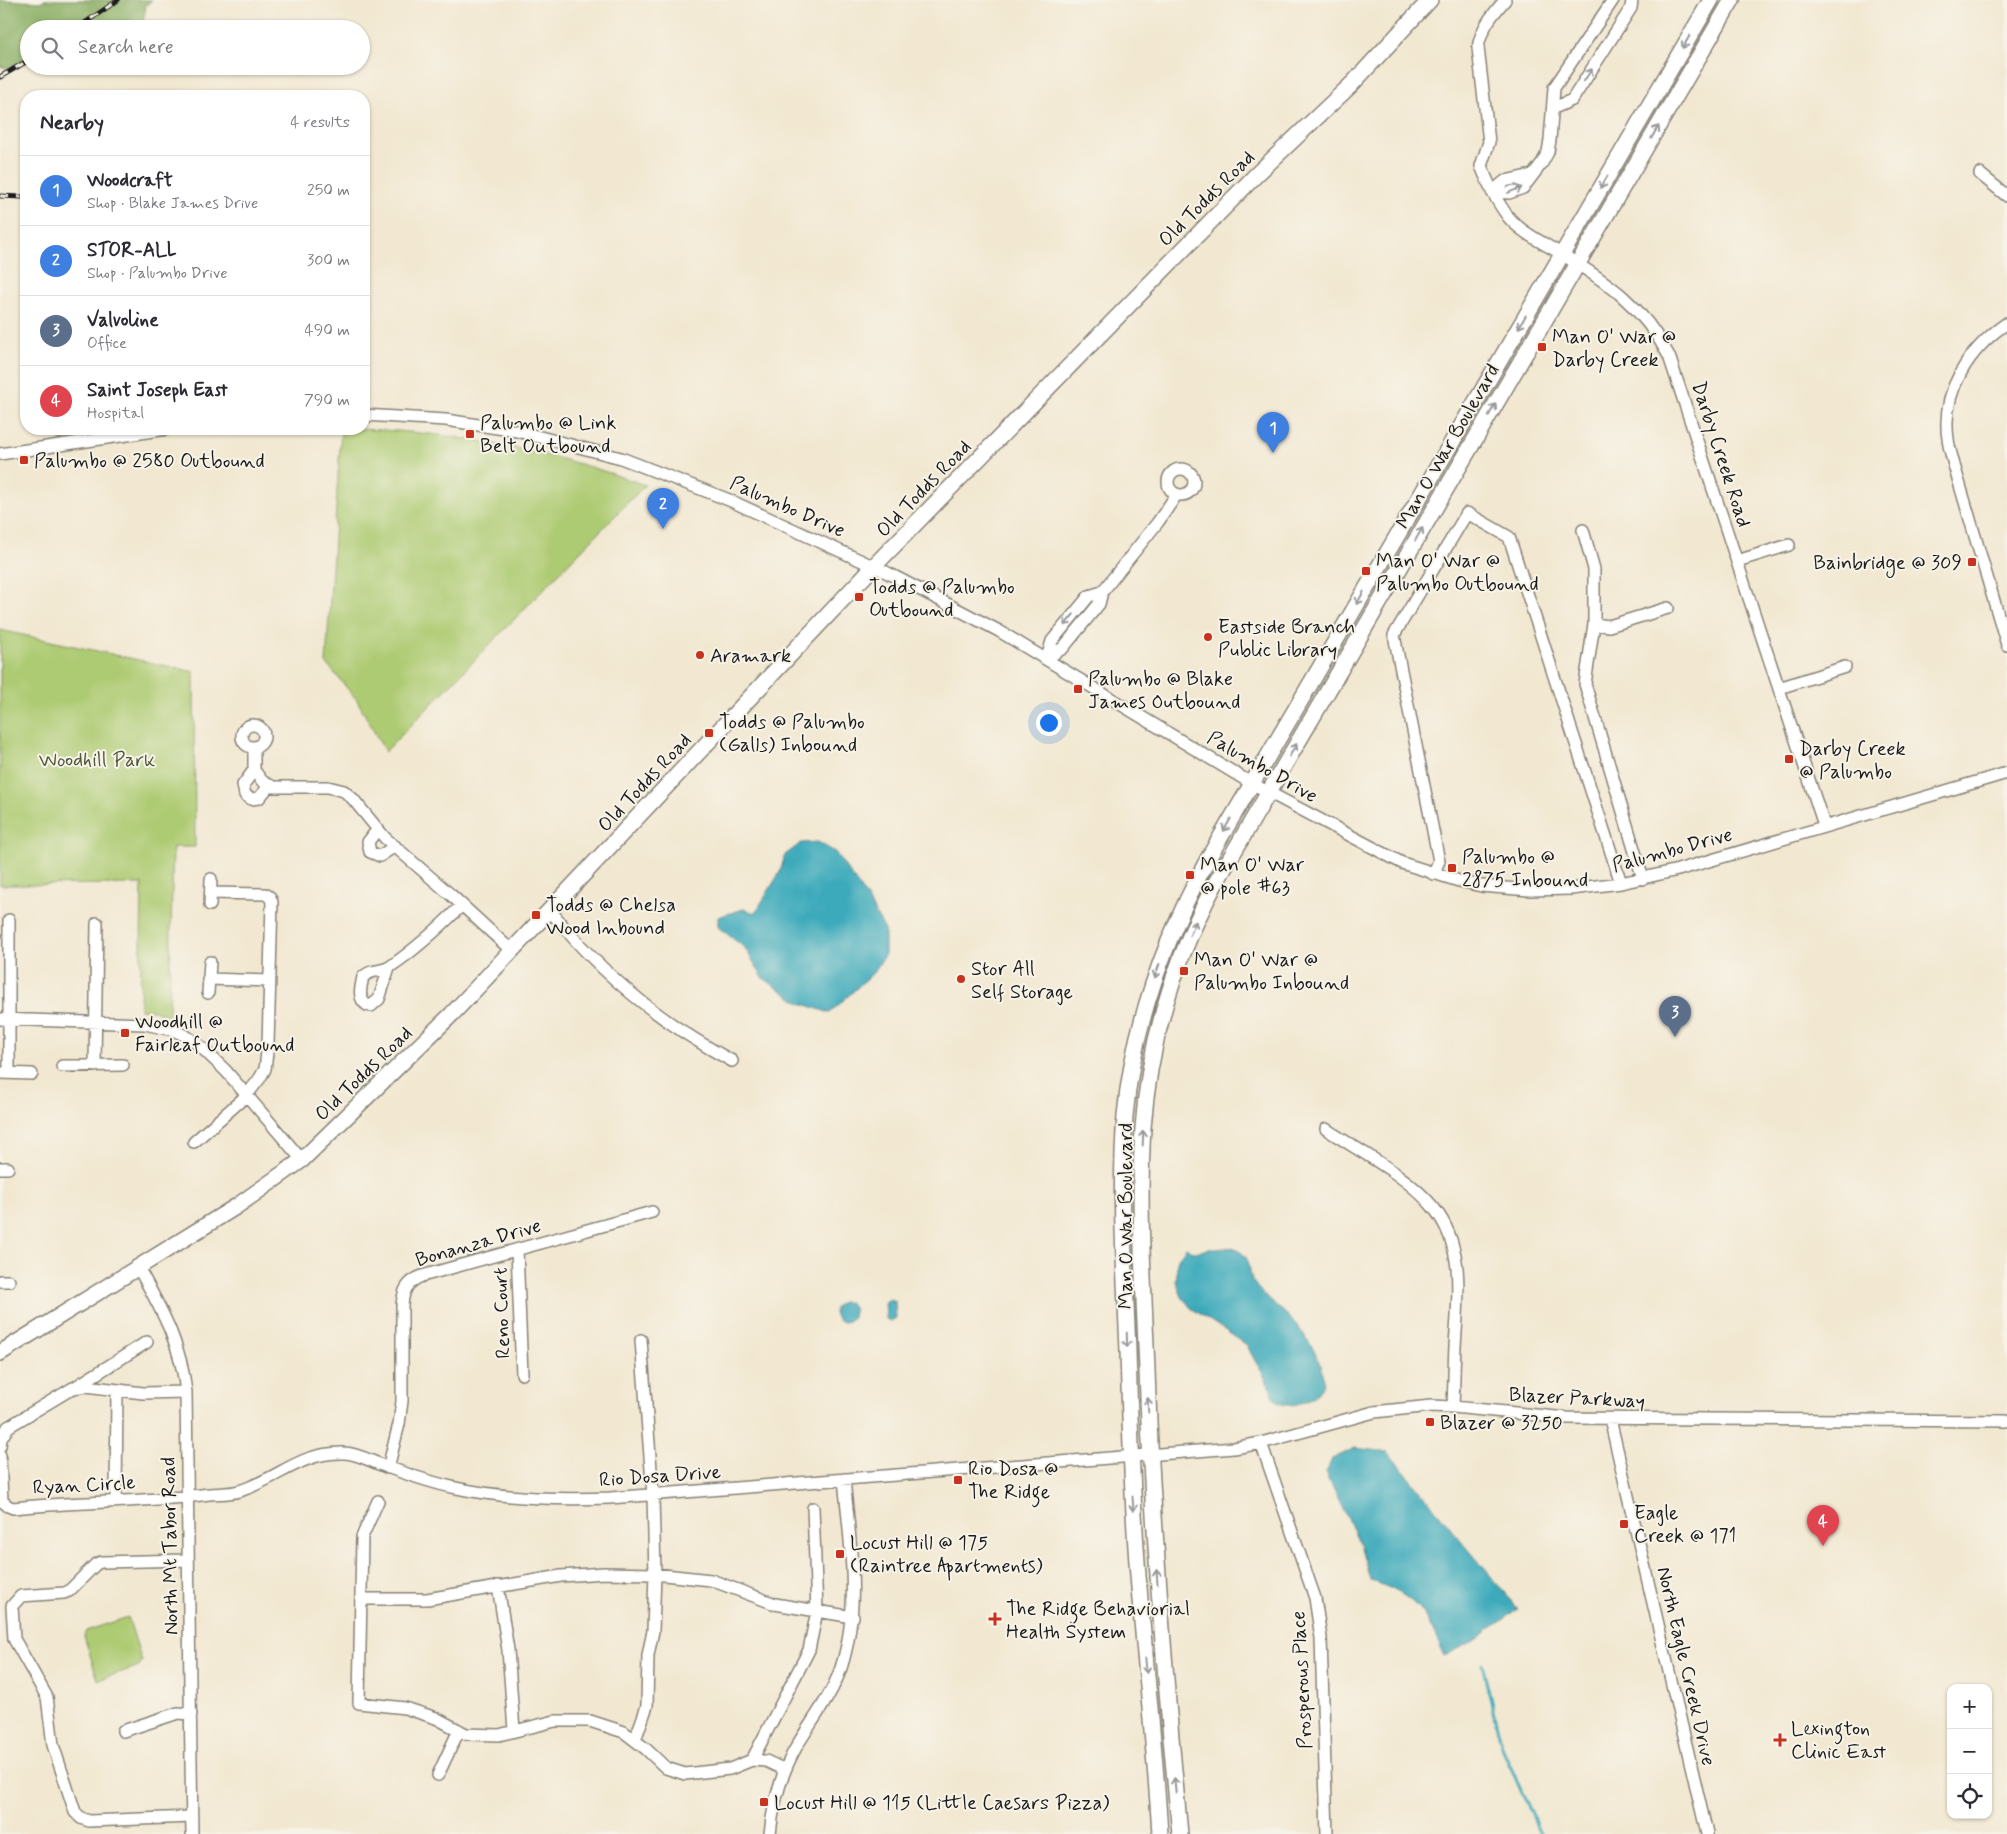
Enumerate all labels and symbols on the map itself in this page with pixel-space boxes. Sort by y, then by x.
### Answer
one-way arrow [1681,34,1691,49]
one-way arrow [1583,69,1593,83]
one-way arrow [1651,125,1661,139]
street label: Old Todds Road [1153,145,1261,253]
one-way arrow [1598,175,1608,189]
one-way arrow [1507,185,1522,194]
one-way arrow [1516,315,1526,329]
place label: Man O' War @ Darby Creek [1552,324,1676,374]
marker: Man O' War @ Darby Creek [1536,341,1548,353]
street label: Man O War Boulevard [1390,359,1507,534]
street label: Darby Creek Road [1684,378,1757,531]
one-way arrow [1487,404,1497,418]
place label: Palumbo @ Link Belt Outbound [480,410,616,460]
pin: 1 [1257,412,1289,453]
marker: Palumbo @ Link Belt Outbound [464,428,476,440]
street label: Old Todds Road [871,434,978,544]
place label: Palumbo @ 2580 Outbound [34,448,265,475]
marker: Palumbo @ 2580 Outbound [18,454,30,466]
street label: Palumbo Drive [726,470,849,545]
pin: 2 [647,488,679,529]
one-way arrow [1415,527,1425,542]
place label: Man O' War @ Palumbo Outbound [1376,548,1539,598]
place label: Bainbridge @ 309 [1813,550,1962,578]
marker: Bainbridge @ 309 [1966,556,1978,568]
marker: Man O' War @ Palumbo Outbound [1360,565,1372,577]
place label: Todds @ Palumbo Outbound [869,574,1015,624]
marker: Todds @ Palumbo Outbound [853,591,865,603]
one-way arrow [1354,591,1364,605]
one-way arrow [1063,613,1074,626]
place label: Eastside Branch Public Library [1218,614,1355,664]
marker: Eastside Branch Public Library [1202,631,1214,643]
place label: Aramark [710,643,791,670]
marker: Aramark [694,649,706,661]
place label: Palumbo @ Blake James Outbound [1088,666,1240,716]
marker: Palumbo @ Blake James Outbound [1072,683,1084,695]
place label: Todds @ Palumbo (Galls) Inbound [719,709,865,759]
your location [1036,710,1062,736]
street label: Palumbo Drive [1202,725,1322,810]
marker: Todds @ Palumbo (Galls) Inbound [703,727,715,739]
street label: Old Todds Road [592,728,698,838]
place label: Darby Creek @ Palumbo [1799,736,1906,786]
one-way arrow [1288,743,1298,757]
park label: Woodhill Park [39,747,155,774]
marker: Darby Creek @ Palumbo [1783,753,1795,765]
one-way arrow [1222,817,1232,832]
street label: Palumbo Drive [1609,821,1735,879]
place label: Palumbo @ 2875 Inbound [1462,844,1588,894]
place label: Man O' War @ pole #63 [1200,852,1305,902]
marker: Palumbo @ 2875 Inbound [1446,862,1458,874]
marker: Man O' War @ pole #63 [1184,869,1196,881]
place label: Todds @ Chelsa Wood Inbound [546,892,676,942]
marker: Todds @ Chelsa Wood Inbound [530,909,542,921]
one-way arrow [1189,921,1199,936]
place label: Man O' War @ Palumbo Inbound [1194,947,1349,997]
place label: Stor All Self Storage [971,956,1073,1006]
one-way arrow [1152,963,1161,978]
marker: Man O' War @ Palumbo Inbound [1178,965,1190,977]
marker: Stor All Self Storage [955,973,967,985]
pin: 3 [1659,996,1691,1037]
place label: Woodhill @ Fairleaf Outbound [135,1009,294,1059]
street label: Old Todds Road [309,1021,419,1128]
marker: Woodhill @ Fairleaf Outbound [119,1027,131,1039]
street label: Man O War Boulevard [1113,1123,1140,1309]
one-way arrow [1138,1130,1148,1146]
street label: Bonanza Drive [412,1213,544,1274]
street label: Reno Court [487,1267,518,1359]
one-way arrow [1122,1331,1132,1347]
street label: Blazer Parkway [1508,1381,1646,1416]
one-way arrow [1143,1397,1153,1414]
place label: Blazer @ 3250 [1440,1410,1563,1437]
marker: Blazer @ 3250 [1424,1416,1436,1428]
place label: Rio Dosa @ The Ridge [968,1456,1058,1508]
street label: North Mt Tabor Road [155,1457,186,1635]
street label: Rio Dosa Drive [598,1459,722,1494]
street label: Ryan Circle [32,1469,136,1502]
marker: Rio Dosa @ The Ridge [952,1474,964,1486]
one-way arrow [1129,1496,1138,1512]
place label: Eagle Creek @ 171 [1634,1500,1736,1550]
pin: 4 [1807,1505,1839,1546]
marker: Eagle Creek @ 171 [1618,1518,1630,1530]
place label: Locust Hill @ 175 (Raintree Apartments) [850,1530,1043,1581]
marker: Locust Hill @ 175 (Raintree Apartments) [834,1548,846,1560]
street label: North Eagle Creek Drive [1649,1564,1722,1769]
one-way arrow [1152,1569,1161,1585]
place label: The Ridge Behaviorial Health System [1006,1596,1190,1646]
street label: Prosperous Place [1285,1610,1320,1750]
marker: The Ridge Behaviorial Health System [988,1612,1002,1626]
one-way arrow [1141,1658,1151,1674]
place label: Lexington Clinic East [1791,1716,1886,1766]
marker: Lexington Clinic East [1773,1733,1787,1747]
one-way arrow [1170,1778,1180,1794]
place label: Locust Hill @ 115 (Little Caesars Pizza) [774,1790,1109,1817]
marker: Locust Hill @ 115 (Little Caesars Pizza) [758,1796,770,1808]

